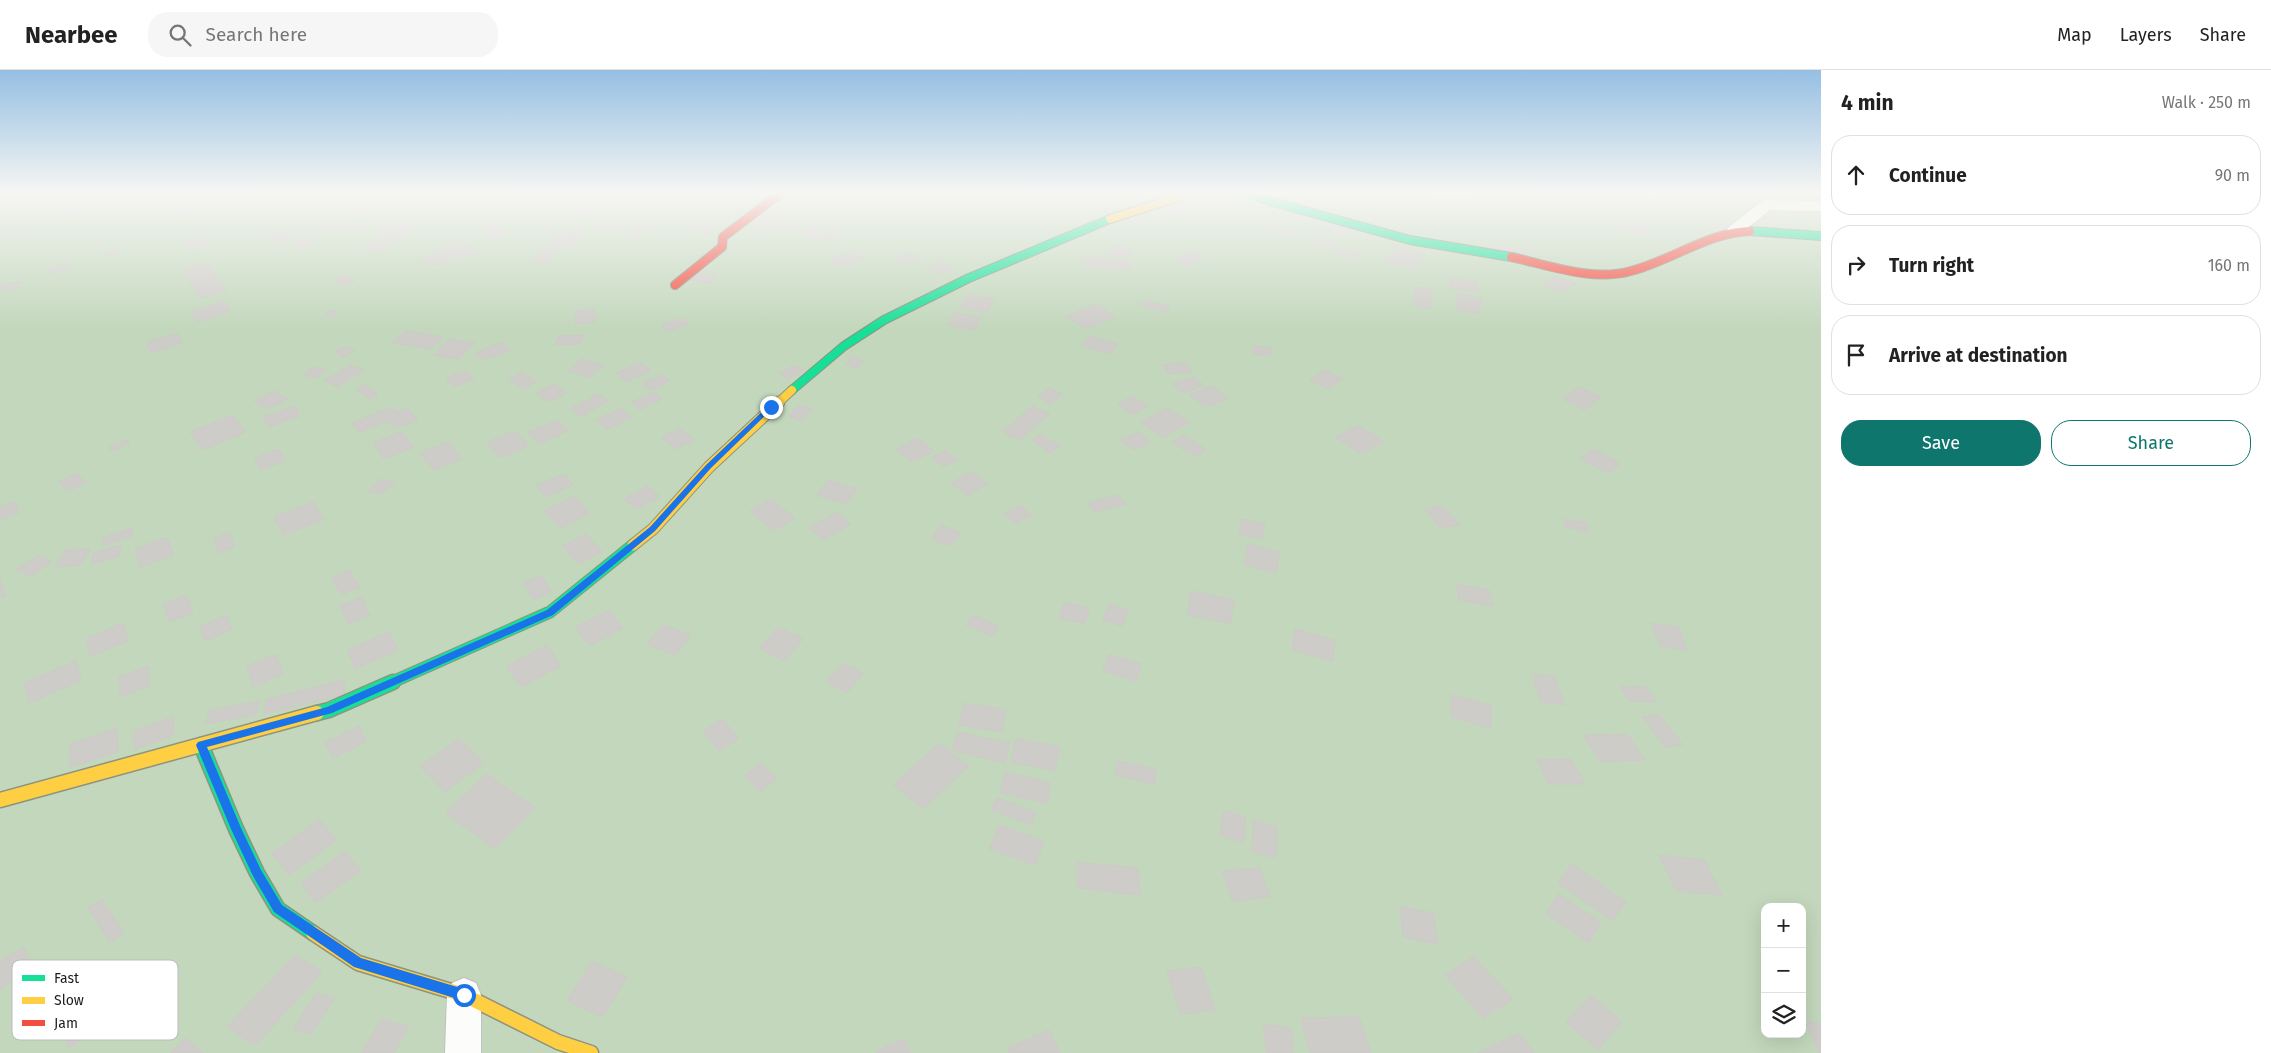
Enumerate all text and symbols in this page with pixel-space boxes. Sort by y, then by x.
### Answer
search box [148,12,498,57]
text: Nearbee [25,21,118,49]
icon: search [166,21,194,49]
text: Search here [206,23,307,46]
text: Map [2057,24,2092,46]
text: Layers [2120,24,2172,46]
text: Share [2200,24,2246,46]
text: 4 min [1841,90,1894,116]
text: Walk · 250 m [2162,93,2251,112]
icon: ahead [1842,161,1870,189]
text: Continue [1889,164,1967,187]
text: 90 m [2215,166,2250,185]
icon: right [1842,251,1870,279]
text: Turn right [1889,254,1974,277]
text: 160 m [2208,256,2250,275]
icon: arrive [1842,341,1870,369]
text: Arrive at destination [1889,344,2068,367]
route end [760,396,783,419]
button: Save [1841,420,2041,466]
button: Share [2051,420,2251,466]
map controls [1761,903,1806,1038]
button: + [1761,903,1806,948]
button: − [1761,948,1806,993]
legend [12,960,178,1040]
text: Fast [54,970,80,987]
route start [453,984,476,1007]
text: Slow [54,992,84,1009]
button: layers [1761,993,1806,1038]
text: Jam [54,1015,78,1032]

